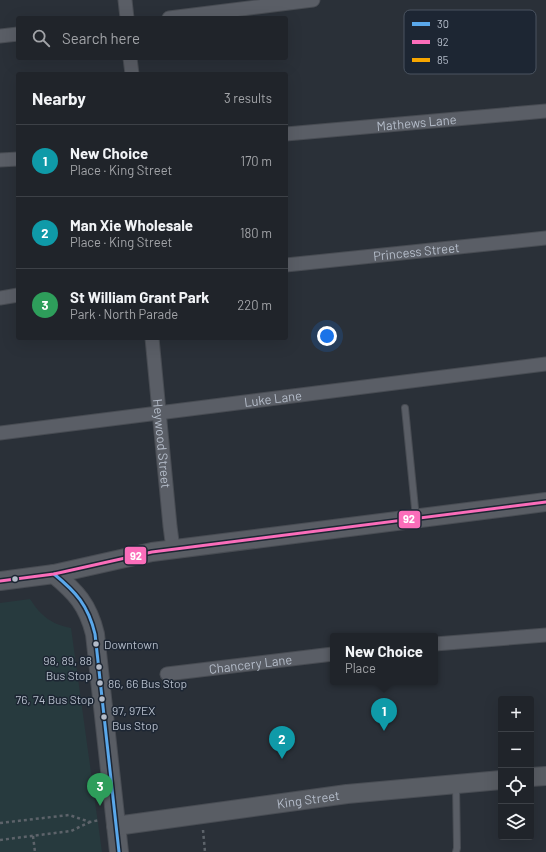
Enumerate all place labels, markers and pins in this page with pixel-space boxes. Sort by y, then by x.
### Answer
unlabelled marker [10,574,20,584]
place label: Downtown [104,637,158,651]
marker: Downtown [91,639,101,649]
place label: 98, 89, 88 Bus Stop [43,653,92,682]
marker: 98, 89, 88 Bus Stop [94,662,104,672]
place label: 86, 66 Bus Stop [108,676,187,690]
marker: 86, 66 Bus Stop [95,678,105,688]
place label: 76, 74 Bus Stop [16,692,94,706]
marker: 76, 74 Bus Stop [97,694,107,704]
pin: 1 [371,698,397,731]
place label: 97, 97EX Bus Stop [112,703,158,732]
marker: 97, 97EX Bus Stop [99,712,109,722]
pin: 2 [269,726,295,759]
pin: 3 [87,773,113,806]

